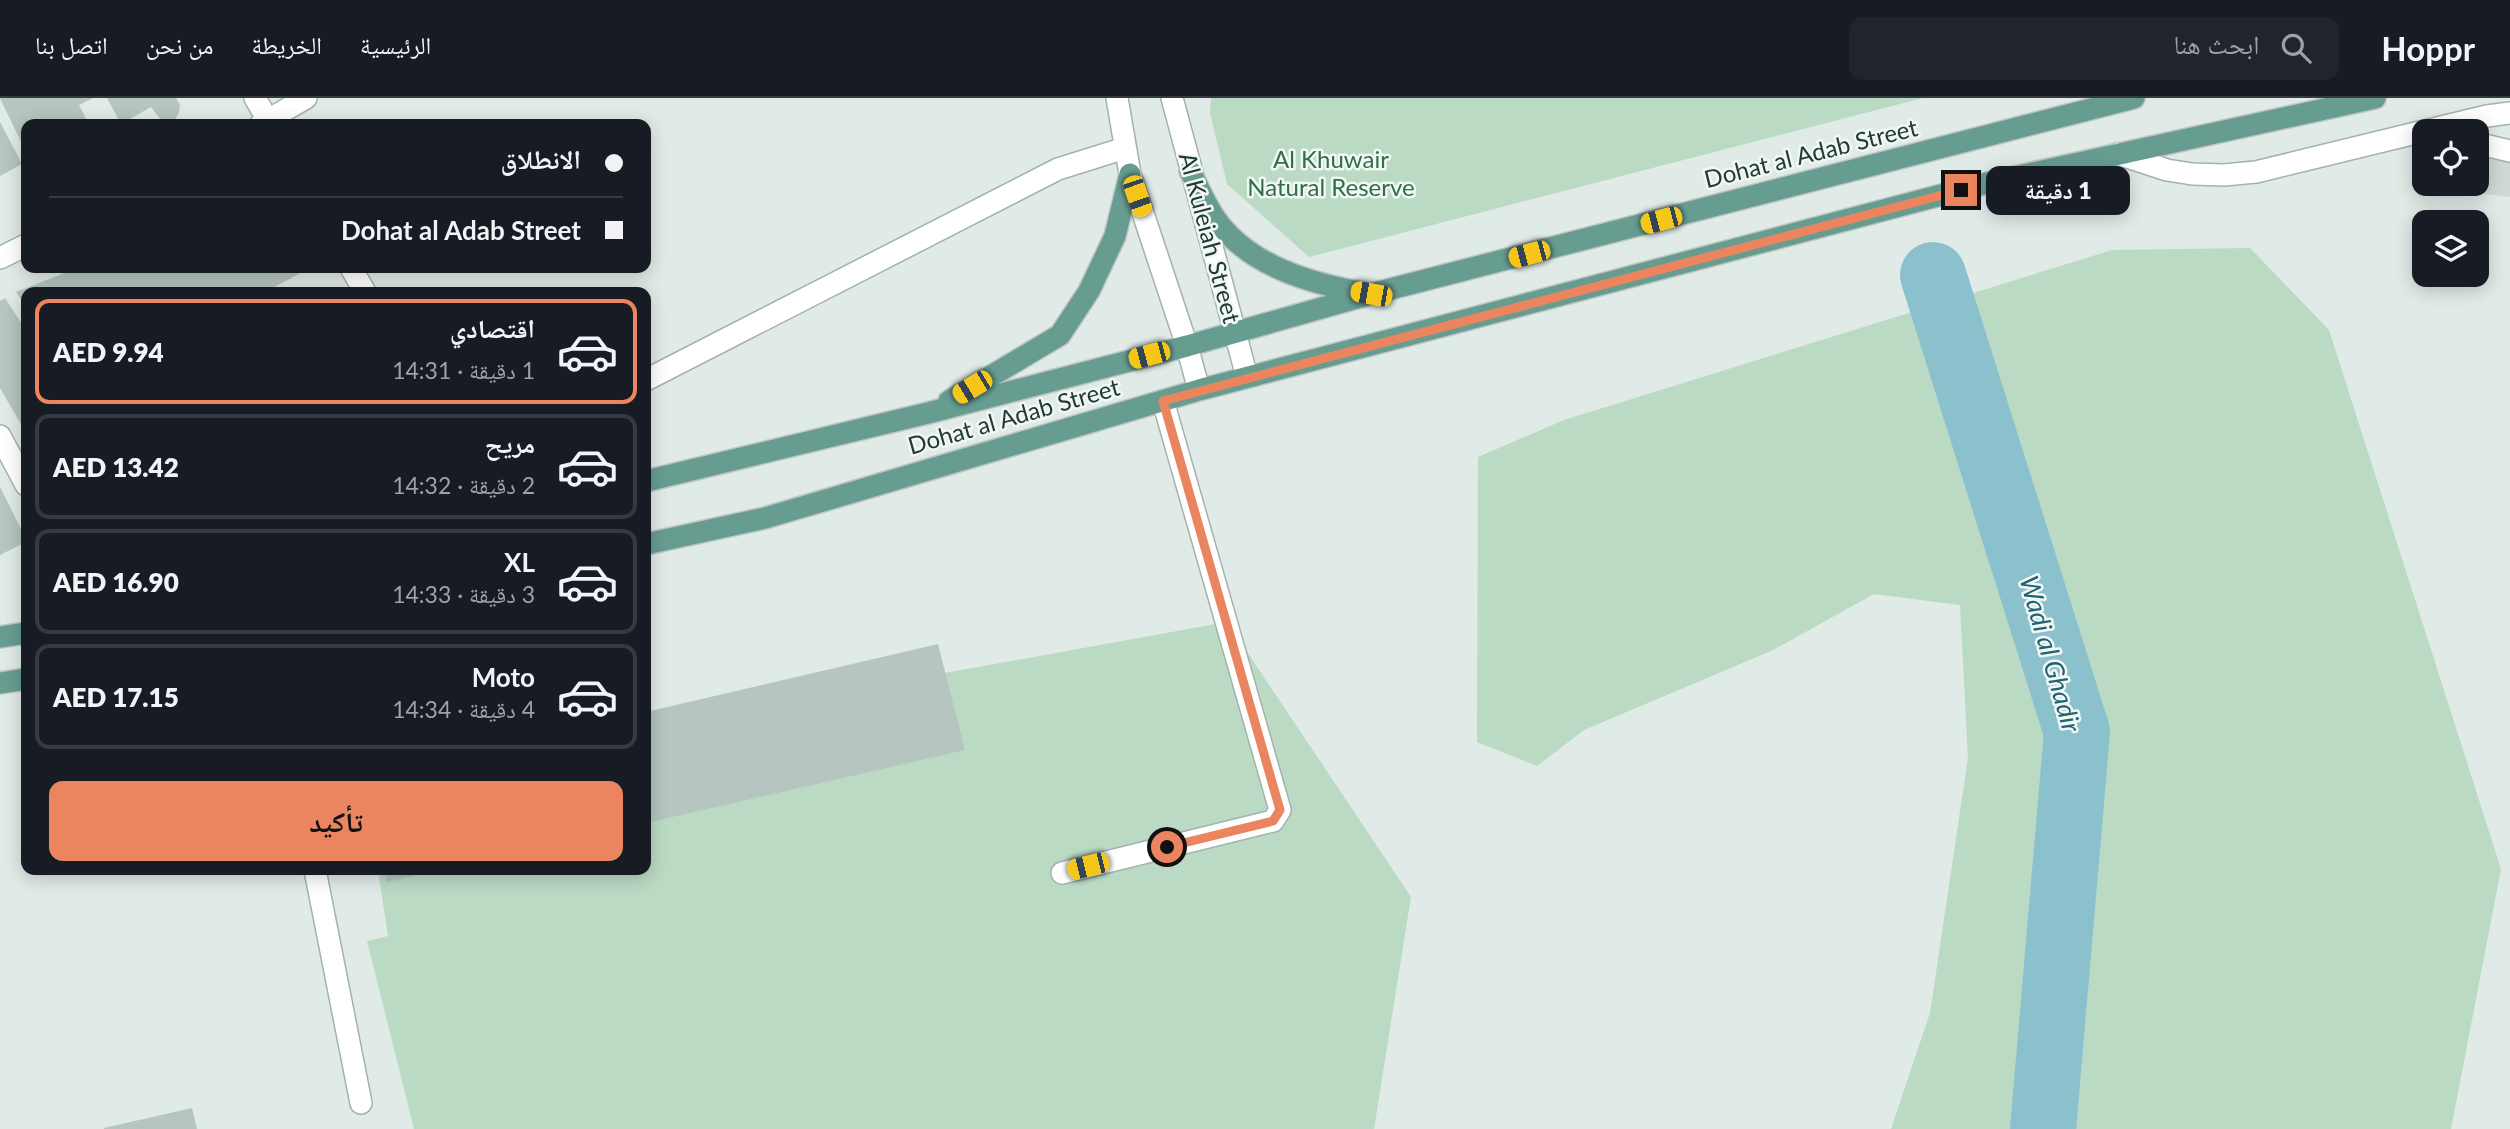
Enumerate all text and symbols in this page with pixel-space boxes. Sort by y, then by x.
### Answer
search box [1849,17,2339,80]
text: ابحث هنا [2173,28,2259,60]
text: Hoppr [2381,28,2475,68]
icon: search [2277,29,2315,67]
text: اتصل بنا [35,30,108,59]
text: من نحن [146,30,213,59]
text: الخريطة [251,30,322,59]
text: الرئيسية [360,30,431,59]
street label: Dohat al Adab Street [1701,112,1921,193]
map controls [2412,119,2489,287]
button: locate [2412,119,2489,196]
text: الانطلاق [501,143,581,175]
park label: Al Khuwair Natural Reserve [1247,144,1415,201]
street label: Al Kuleiah Street [1174,149,1247,326]
callout: 1 دقيقة [1986,166,2129,214]
car [1121,173,1154,219]
route end [1945,174,1977,206]
text: 1 دقيقة [2025,176,2091,204]
car [1638,204,1685,236]
button: layers [2412,210,2489,287]
text: Dohat al Adab Street [341,214,581,246]
car [1506,238,1553,270]
car [1349,280,1394,308]
text: اقتصادي [450,312,535,344]
icon: car [556,320,619,383]
text: AED 9.94 [53,336,164,368]
car [1126,339,1173,371]
text: 1 دقيقة · 14:31 [392,356,535,384]
car [949,367,996,407]
street label: Dohat al Adab Street [904,371,1123,460]
text: مريح [485,427,535,459]
icon: car [556,435,619,498]
text: AED 13.42 [53,451,179,483]
text: 2 دقيقة · 14:32 [392,471,535,499]
text: XL [504,546,535,578]
icon: car [556,550,619,613]
text: AED 16.90 [53,566,179,598]
water label: Wadi al Ghadir [2013,572,2089,737]
text: 3 دقيقة · 14:33 [392,580,535,608]
text: Moto [472,661,535,693]
icon: car [556,665,619,728]
text: AED 17.15 [53,681,179,713]
text: 4 دقيقة · 14:34 [392,695,535,723]
button: تأكيد [49,781,623,861]
route start [1151,831,1183,863]
car [1066,851,1111,881]

